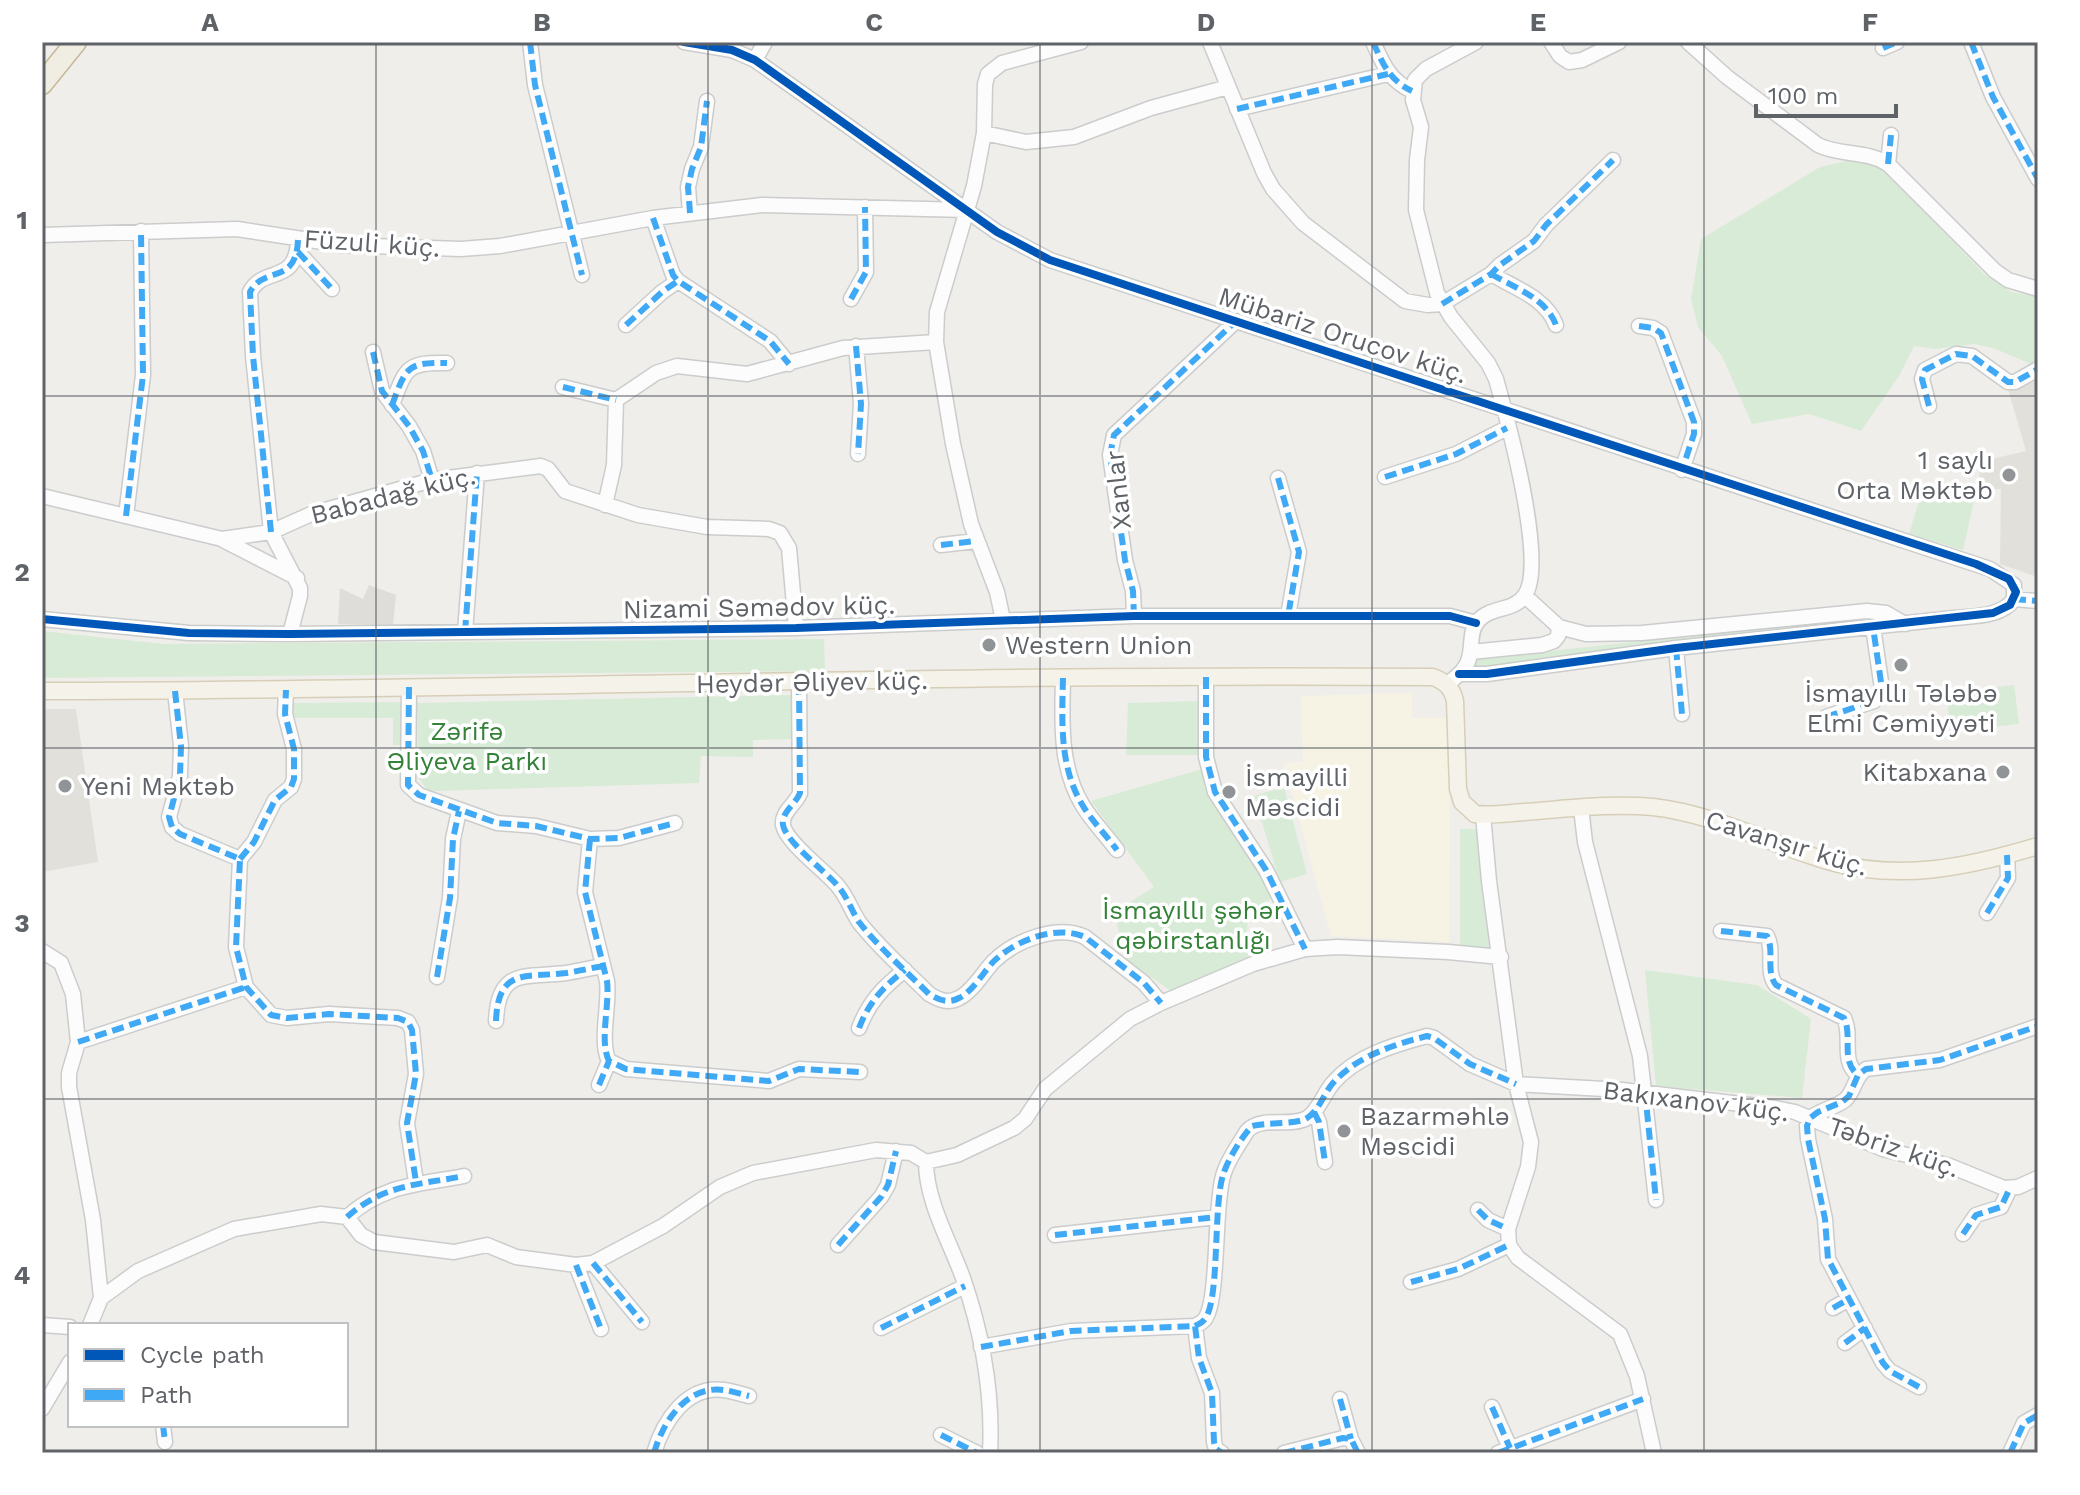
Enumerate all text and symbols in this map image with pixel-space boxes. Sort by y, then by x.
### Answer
text: A [201,7,219,37]
text: B [533,7,551,37]
text: C [865,7,883,37]
text: D [1197,7,1215,37]
text: E [1530,7,1546,37]
text: F [1862,7,1878,37]
scale bar [1756,68,1896,118]
text: 100 m [1768,82,1838,110]
text: 1 [16,205,28,235]
street label: Füzuli küç. [303,223,441,263]
street label: Mübariz Orucov küç. [1215,281,1471,389]
place label: 1 saylı Orta Məktəb [1836,445,1993,505]
street label: Xanlar [1099,449,1137,531]
street label: Babadağ küç. [308,460,478,530]
marker: 1 saylı Orta Məktəb [2000,466,2018,484]
text: 2 [14,557,30,587]
street label: Nizami Səmədov küç. [623,590,895,624]
place label: Western Union [1005,630,1192,660]
marker: Western Union [980,636,998,654]
marker: İsmayıllı Tələbə Elmi Cəmiyyəti [1892,656,1910,674]
street label: Heydər Əliyev küç. [696,665,928,699]
place label: İsmayıllı Tələbə Elmi Cəmiyyəti [1804,678,1998,738]
park label: Zərifə Əliyeva Parkı [387,716,547,776]
place label: Kitabxana [1863,757,1987,787]
place label: İsmayilli Məscidi [1245,762,1348,822]
marker: Kitabxana [1994,763,2012,781]
place label: Yeni Məktəb [81,771,235,801]
marker: Yeni Məktəb [56,777,74,795]
marker: İsmayilli Məscidi [1220,783,1238,801]
street label: Cavanşır küç. [1702,804,1872,882]
park label: İsmayıllı şəhər qəbirstanlığı [1102,895,1284,955]
text: 3 [14,908,30,938]
street label: Bakıxanov küç. [1601,1075,1791,1127]
place label: Bazarməhlə Məscidi [1360,1101,1510,1161]
street label: Təbriz küç. [1825,1111,1963,1183]
marker: Bazarməhlə Məscidi [1335,1122,1353,1140]
text: 4 [14,1260,31,1290]
legend [68,1323,348,1427]
text: Cycle path [140,1341,265,1369]
text: Path [140,1381,193,1409]

